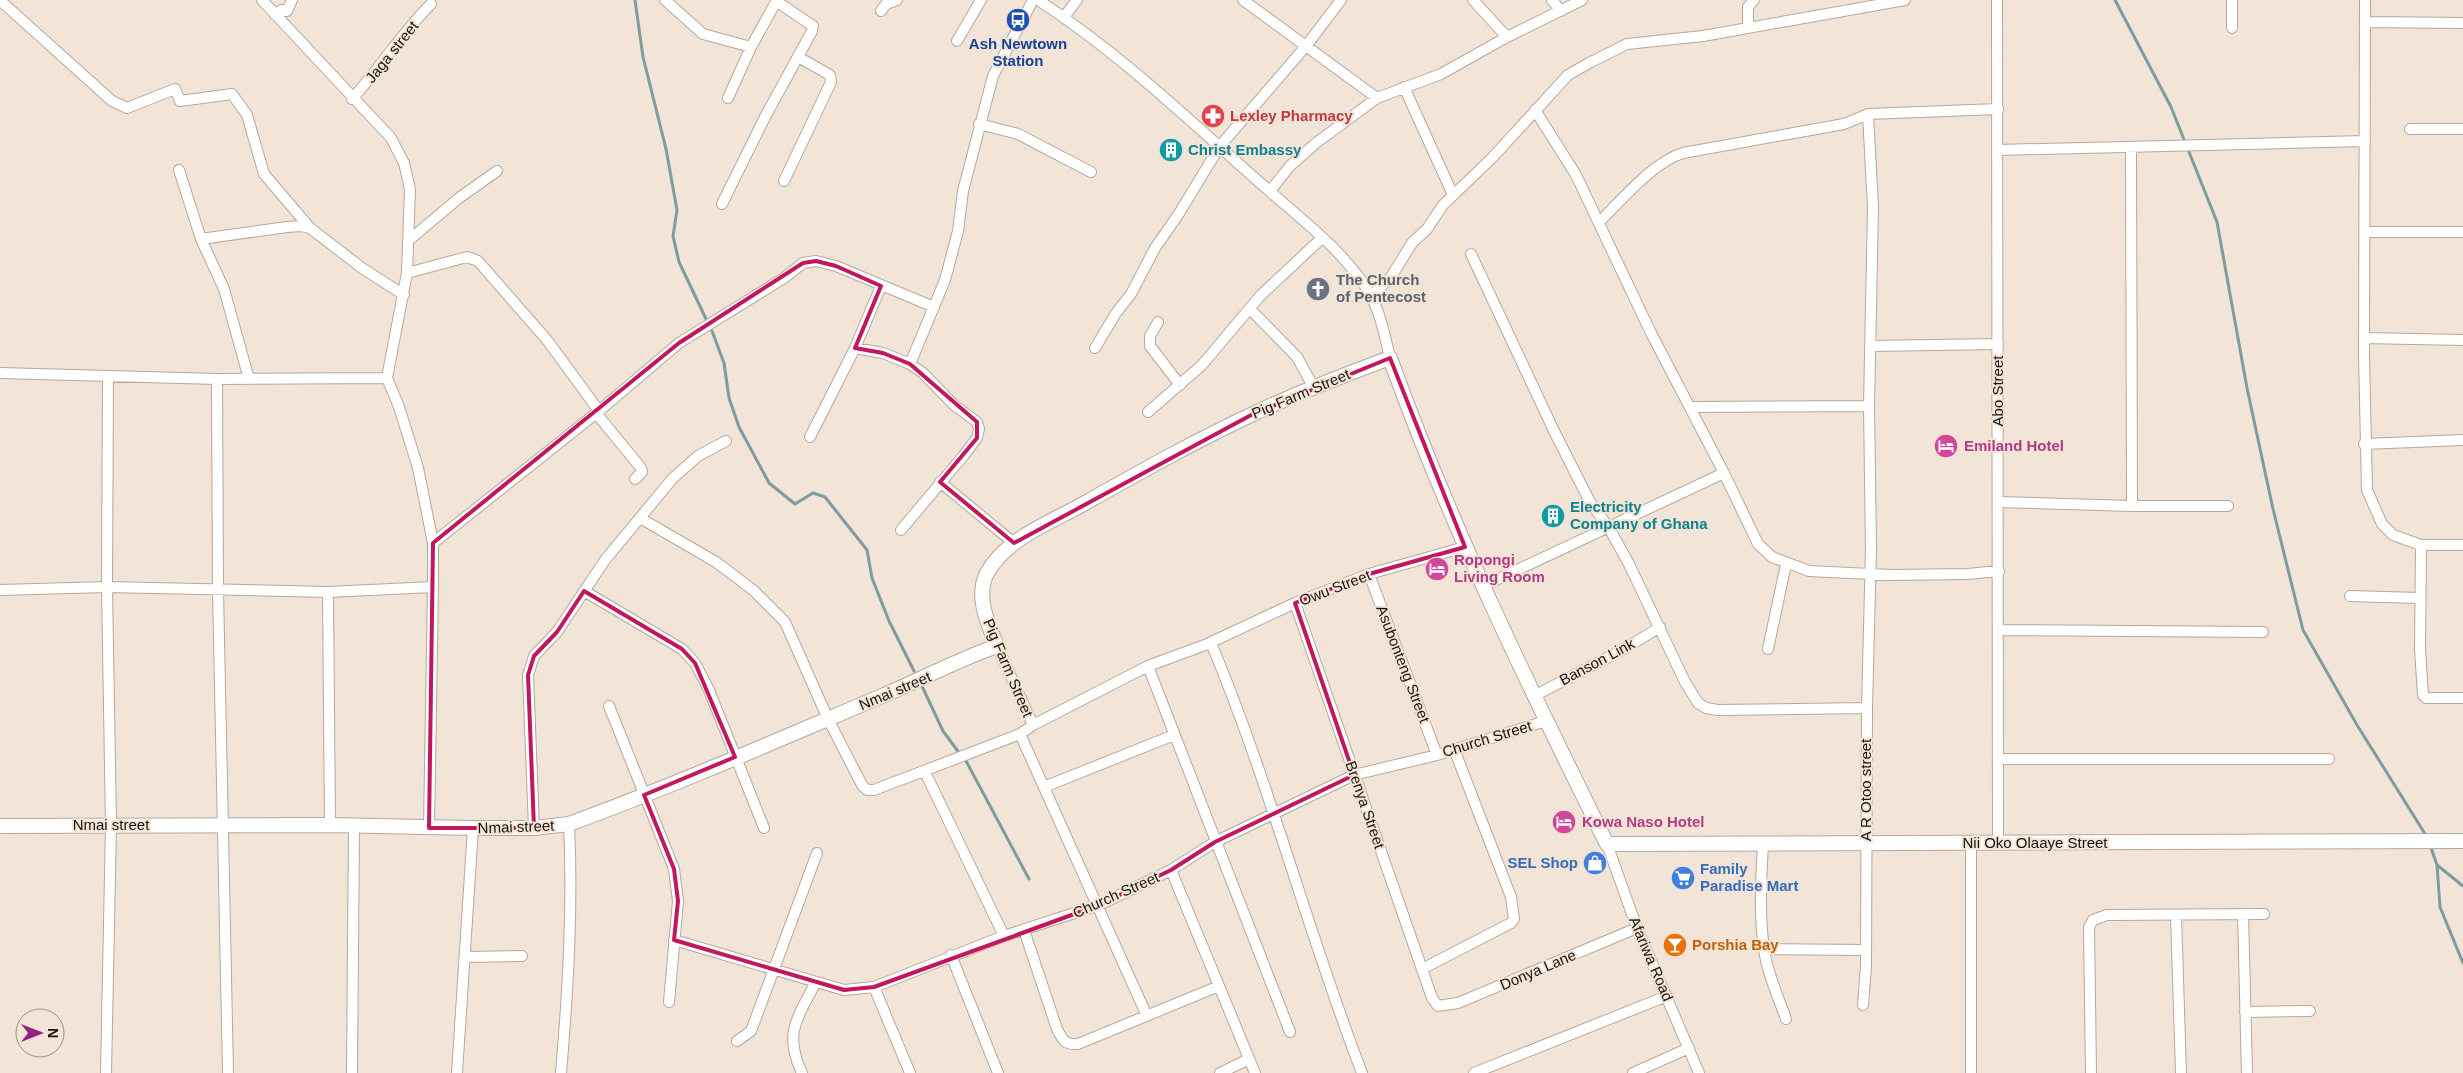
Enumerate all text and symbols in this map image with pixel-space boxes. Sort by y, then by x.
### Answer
bus stop icon: Ash Newtown Station [1005,7,1031,33]
street label: Jaga street [362,17,422,86]
place label: Ash Newtown Station [969,35,1067,69]
pharmacy icon: Lexley Pharmacy [1200,103,1226,129]
place label: Lexley Pharmacy [1230,107,1353,124]
building icon: Christ Embassy [1158,137,1184,163]
place label: Christ Embassy [1188,141,1302,158]
place label: The Church of Pentecost [1336,271,1426,305]
church icon: The Church of Pentecost [1305,276,1331,302]
street label: Abo Street [1989,355,2006,426]
street label: Pig Farm Street [1249,365,1353,422]
hotel icon: Emiland Hotel [1933,433,1959,459]
place label: Emiland Hotel [1964,437,2064,454]
place label: Electricity Company of Ghana [1570,498,1708,532]
building icon: Electricity Company of Ghana [1540,503,1566,529]
place label: Ropongi Living Room [1454,551,1545,585]
hotel icon: Ropongi Living Room [1424,556,1450,582]
street label: Owu Street [1297,566,1374,609]
street label: Asubonteng Street [1373,603,1434,726]
street label: Pig Farm Street [980,616,1037,720]
street label: Banson Link [1556,634,1638,688]
street label: Nmai street [856,667,934,713]
street label: Church Street [1440,717,1534,760]
street label: A R Otoo street [1857,738,1874,841]
street label: Brenya Street [1343,759,1389,852]
hotel icon: Kowa Naso Hotel [1551,809,1577,835]
place label: Kowa Naso Hotel [1582,813,1705,830]
street label: Nmai street [73,816,150,833]
street label: Nmai street [477,817,555,836]
street label: Nii Oko Olaaye Street [1962,834,2108,851]
shop icon: SEL Shop [1582,850,1608,876]
place label: SEL Shop [1507,854,1578,871]
place label: Family Paradise Mart [1700,860,1798,894]
supermarket icon: Family Paradise Mart [1670,865,1696,891]
street label: Church Street [1070,868,1162,921]
street label: Afariwa Road [1626,914,1677,1004]
bar icon: Porshia Bay [1662,932,1688,958]
place label: Porshia Bay [1692,936,1779,953]
street label: Donya Lane [1497,946,1578,993]
north arrow [15,1008,65,1058]
text: N [45,1028,61,1038]

